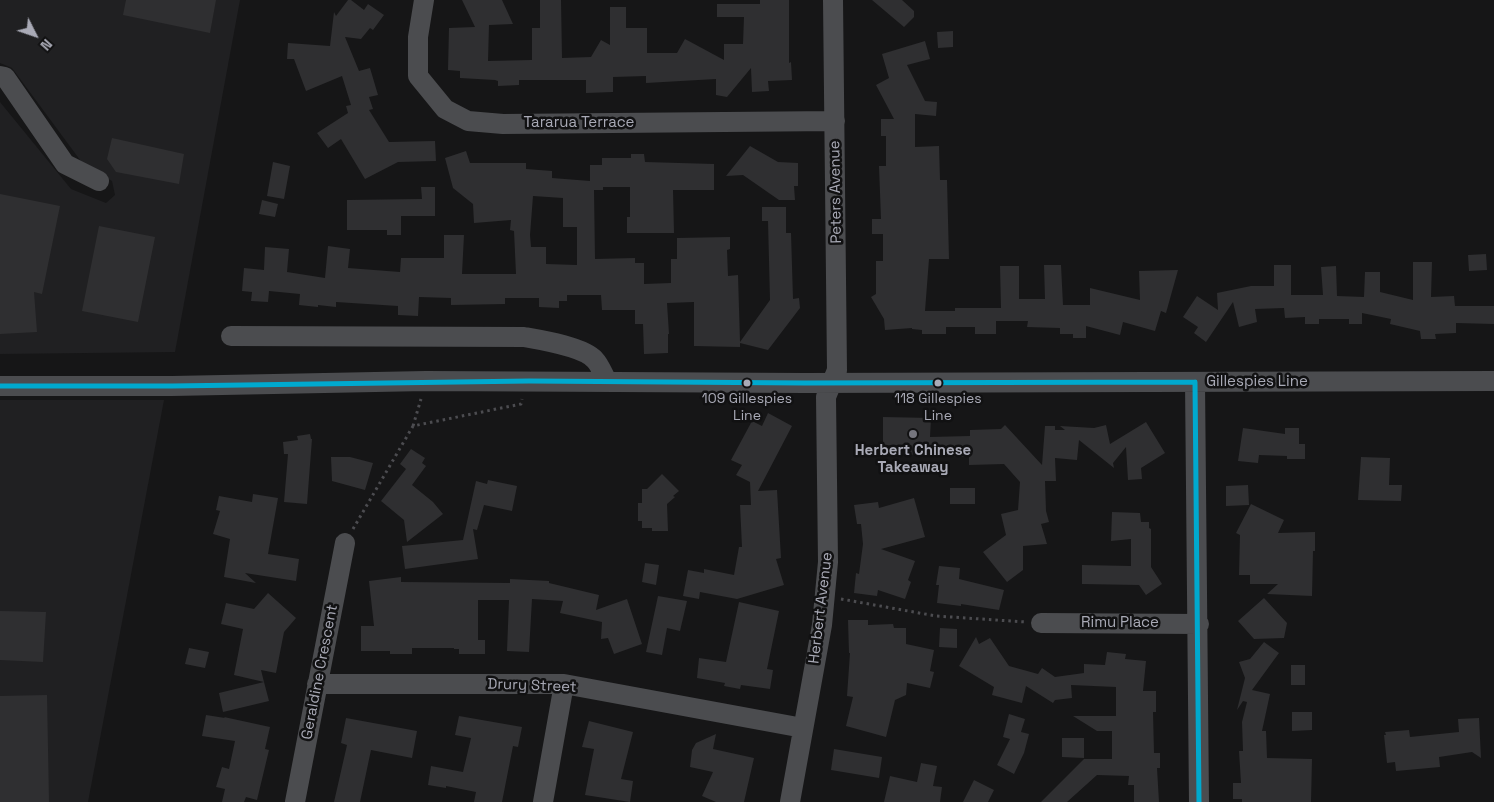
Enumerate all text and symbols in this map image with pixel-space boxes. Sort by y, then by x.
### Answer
north arrow [10,10,60,60]
text: N [36,35,56,54]
street label: Tararua Terrace [524,114,634,132]
street label: Peters Avenue [826,140,846,244]
street label: Gillespies Line [1206,373,1308,391]
marker: 109 Gillespies Line [742,378,752,388]
marker: 118 Gillespies Line [933,378,943,388]
place label: 109 Gillespies Line [702,391,792,424]
place label: 118 Gillespies Line [894,391,982,424]
marker: Herbert Chinese Takeaway [907,428,919,440]
place label: Herbert Chinese Takeaway [855,442,971,477]
street label: Herbert Avenue [805,551,837,665]
street label: Geraldine Crescent [298,603,342,741]
street label: Rimu Place [1081,614,1159,632]
street label: Drury Street [487,675,577,697]

